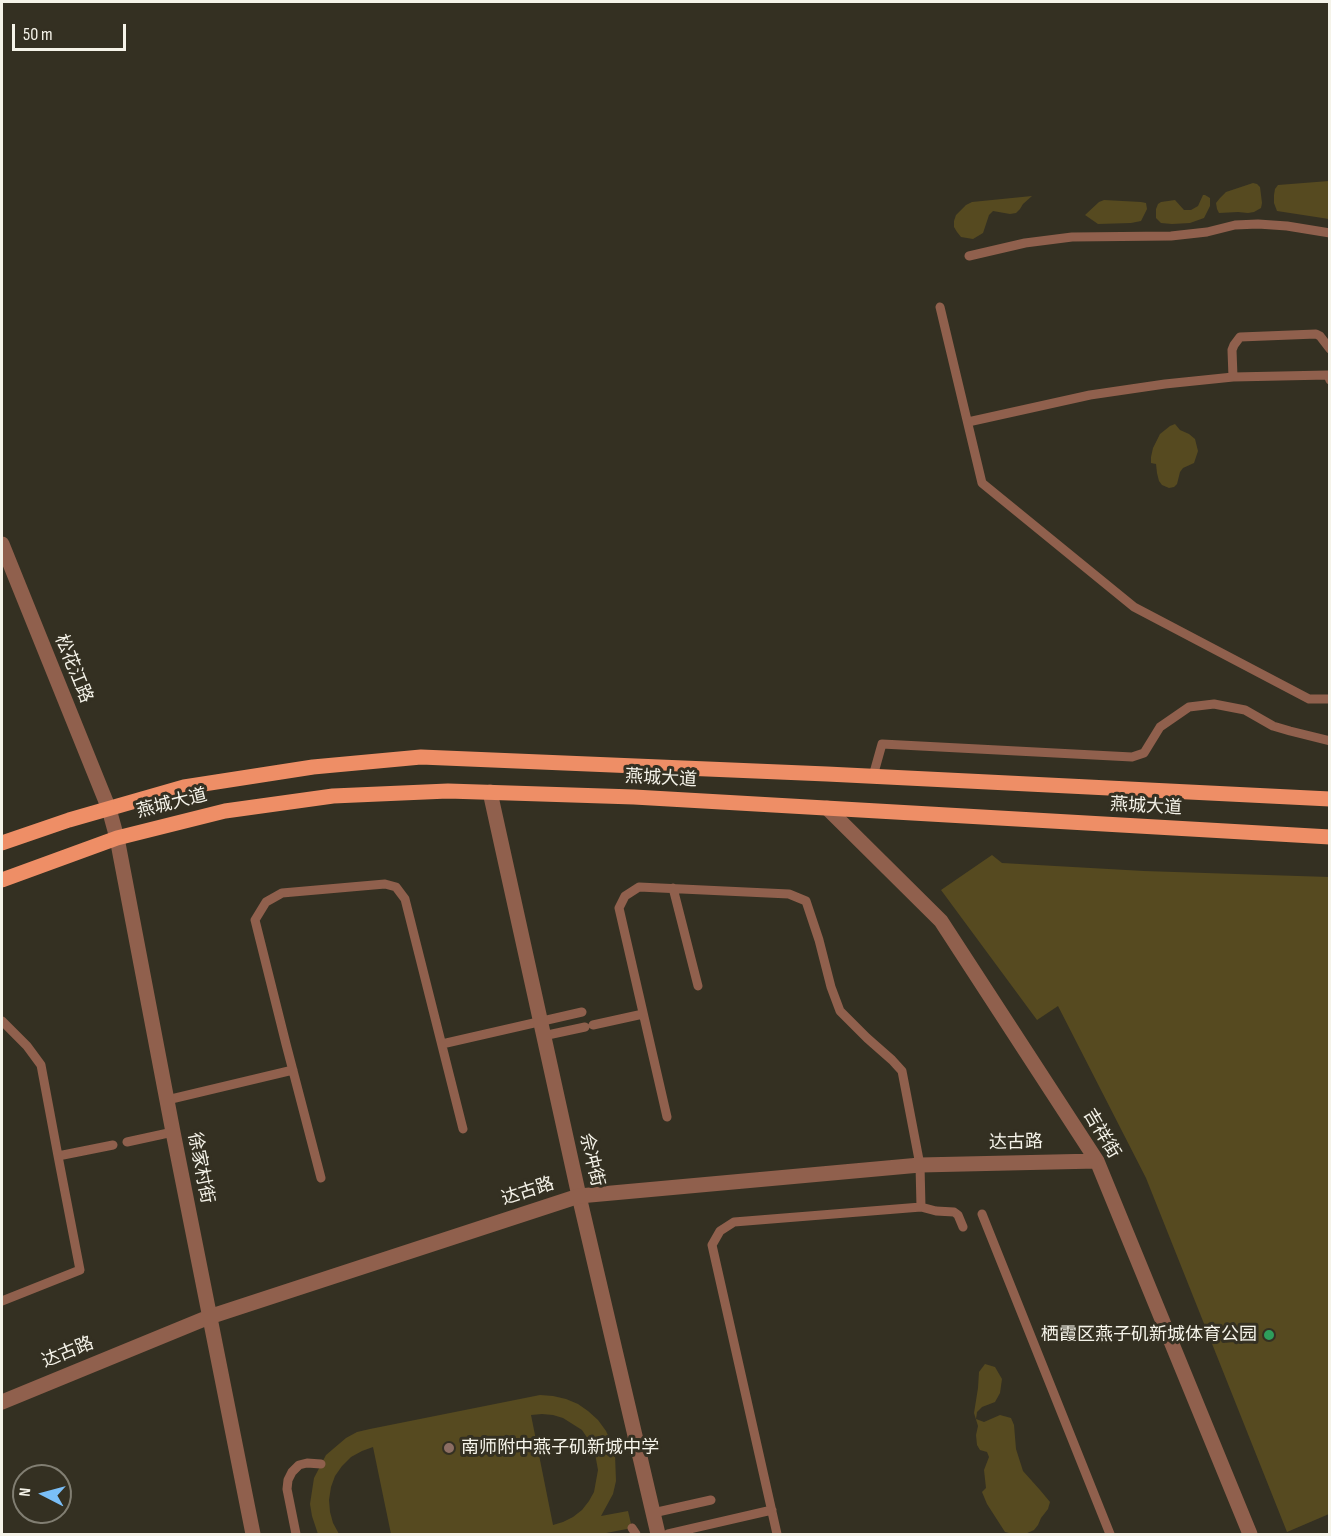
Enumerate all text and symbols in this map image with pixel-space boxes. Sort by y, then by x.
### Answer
scale bar [15,12,129,50]
text: 50 m [23,24,53,45]
street label: 松花江路 [50,632,96,706]
street label: 燕城大道 [624,766,698,792]
street label: 燕城大道 [134,785,210,823]
street label: 燕城大道 [1109,794,1183,820]
street label: 吉祥街 [1078,1105,1124,1163]
street label: 徐家村街 [183,1131,217,1205]
street label: 佘冲街 [574,1131,608,1189]
street label: 达古路 [989,1132,1043,1154]
street label: 达古路 [499,1173,557,1211]
place label: 栖霞区燕子矶新城体育公园 [1041,1324,1257,1346]
marker: 栖霞区燕子矶新城体育公园 [1262,1328,1276,1342]
street label: 达古路 [39,1333,97,1373]
place label: 南师附中燕子矶新城中学 [461,1437,659,1459]
marker: 南师附中燕子矶新城中学 [442,1441,456,1455]
north arrow [12,1464,72,1524]
text: N [16,1487,35,1498]

